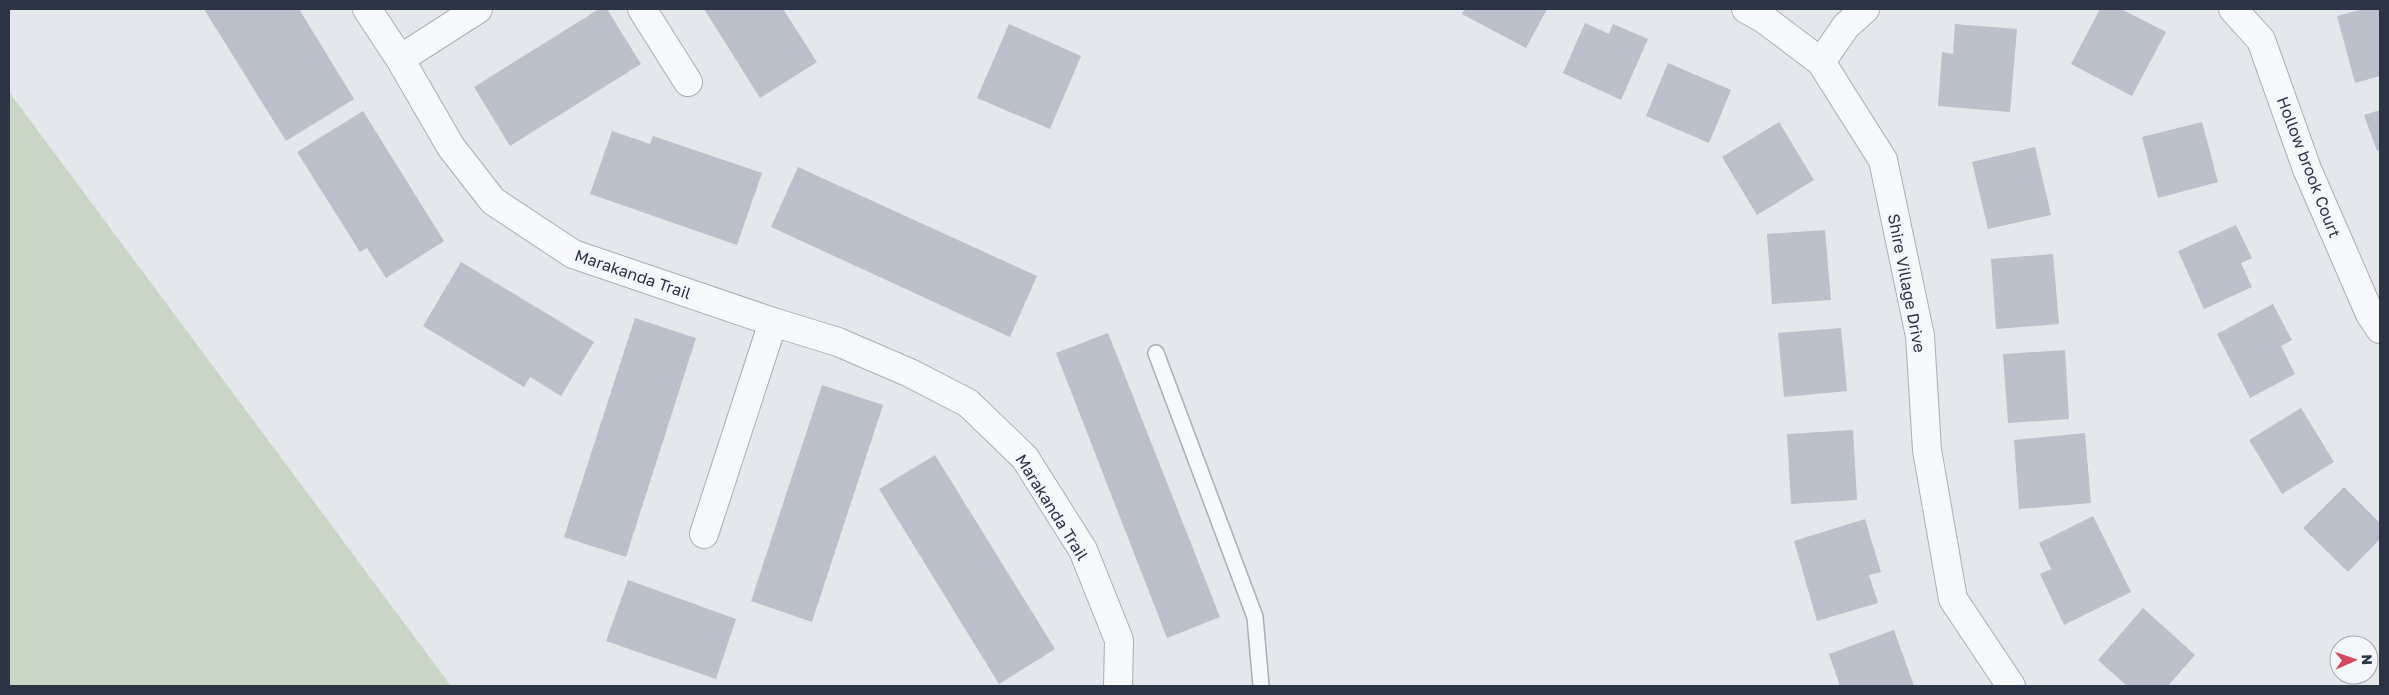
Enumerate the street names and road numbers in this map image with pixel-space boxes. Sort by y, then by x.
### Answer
street label: Hollow brook Court [2273,94,2345,240]
street label: Shire Village Drive [1884,212,1930,354]
street label: Marakanda Trail [572,245,694,303]
street label: Marakanda Trail [1011,450,1093,564]

